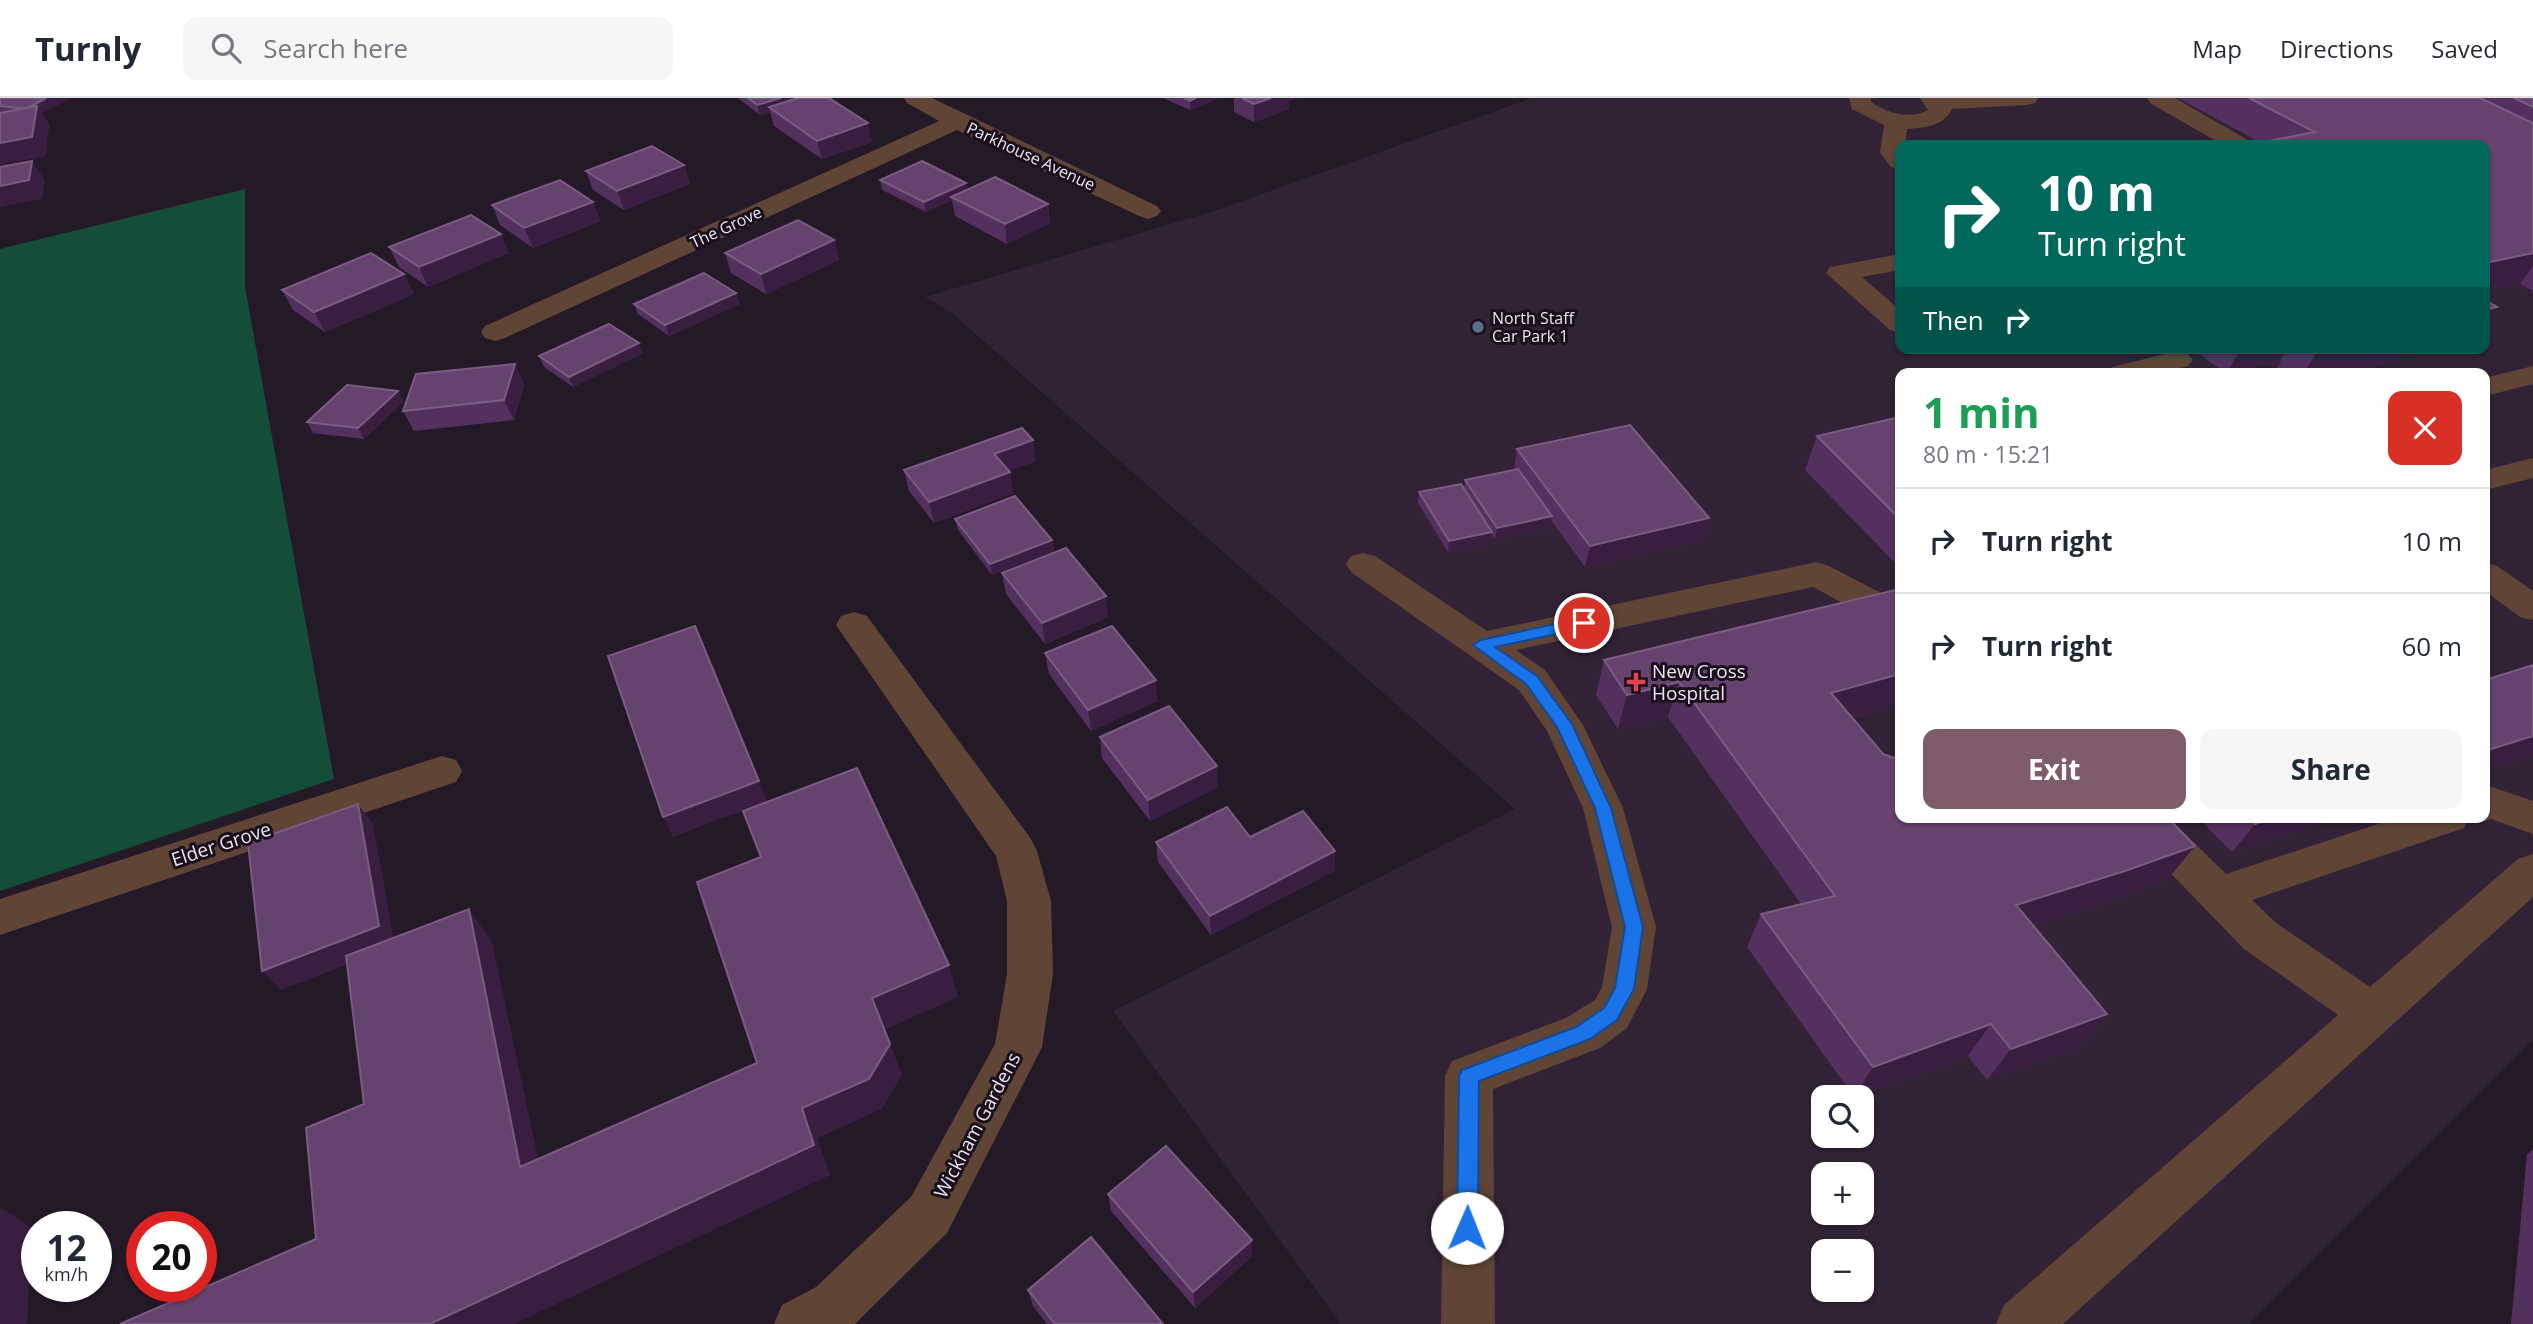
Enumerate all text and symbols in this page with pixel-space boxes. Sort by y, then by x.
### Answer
search box [183,17,673,80]
text: Turnly [35,26,141,71]
icon: search [207,29,245,67]
text: Search here [263,30,408,66]
text: Map [2192,32,2242,65]
text: Directions [2280,32,2393,65]
text: Saved [2431,32,2498,65]
street label: Parkhouse Avenue [963,117,1099,195]
text: 10 m [2038,159,2155,225]
icon: right [1923,168,2014,259]
street label: The Grove [687,201,765,253]
text: Turn right [2038,222,2186,265]
icon: right [1998,301,2036,339]
text: Then [1923,302,1984,338]
place label: North Staff Car Park 1 [1492,307,1575,347]
marker: North Staff Car Park 1 [1470,319,1486,335]
text: 1 min [1923,383,2040,440]
button: close [2388,391,2462,465]
text: 80 m · 15:21 [1923,438,2053,470]
icon: right [1923,522,1961,560]
text: Turn right [1982,523,2113,559]
text: 10 m [2401,523,2462,559]
pin [1554,593,1614,653]
icon: arrive [1565,604,1603,642]
icon: right [1923,627,1961,665]
text: Turn right [1982,628,2113,664]
text: 60 m [2401,628,2462,664]
place label: New Cross Hospital [1652,658,1746,706]
marker: New Cross Hospital [1626,672,1646,692]
button: Exit [1923,729,2186,809]
button: Share [2200,729,2462,809]
street label: Elder Grove [168,816,274,872]
street label: Wickham Gardens [928,1048,1026,1202]
map controls [1811,1085,1874,1302]
button: search [1811,1085,1874,1148]
button: + [1811,1162,1874,1225]
position arrow [1430,1191,1504,1265]
speed limit sign: 20 [126,1211,217,1302]
text: 12 [46,1224,87,1271]
button: − [1811,1239,1874,1302]
text: km/h [45,1262,88,1286]

